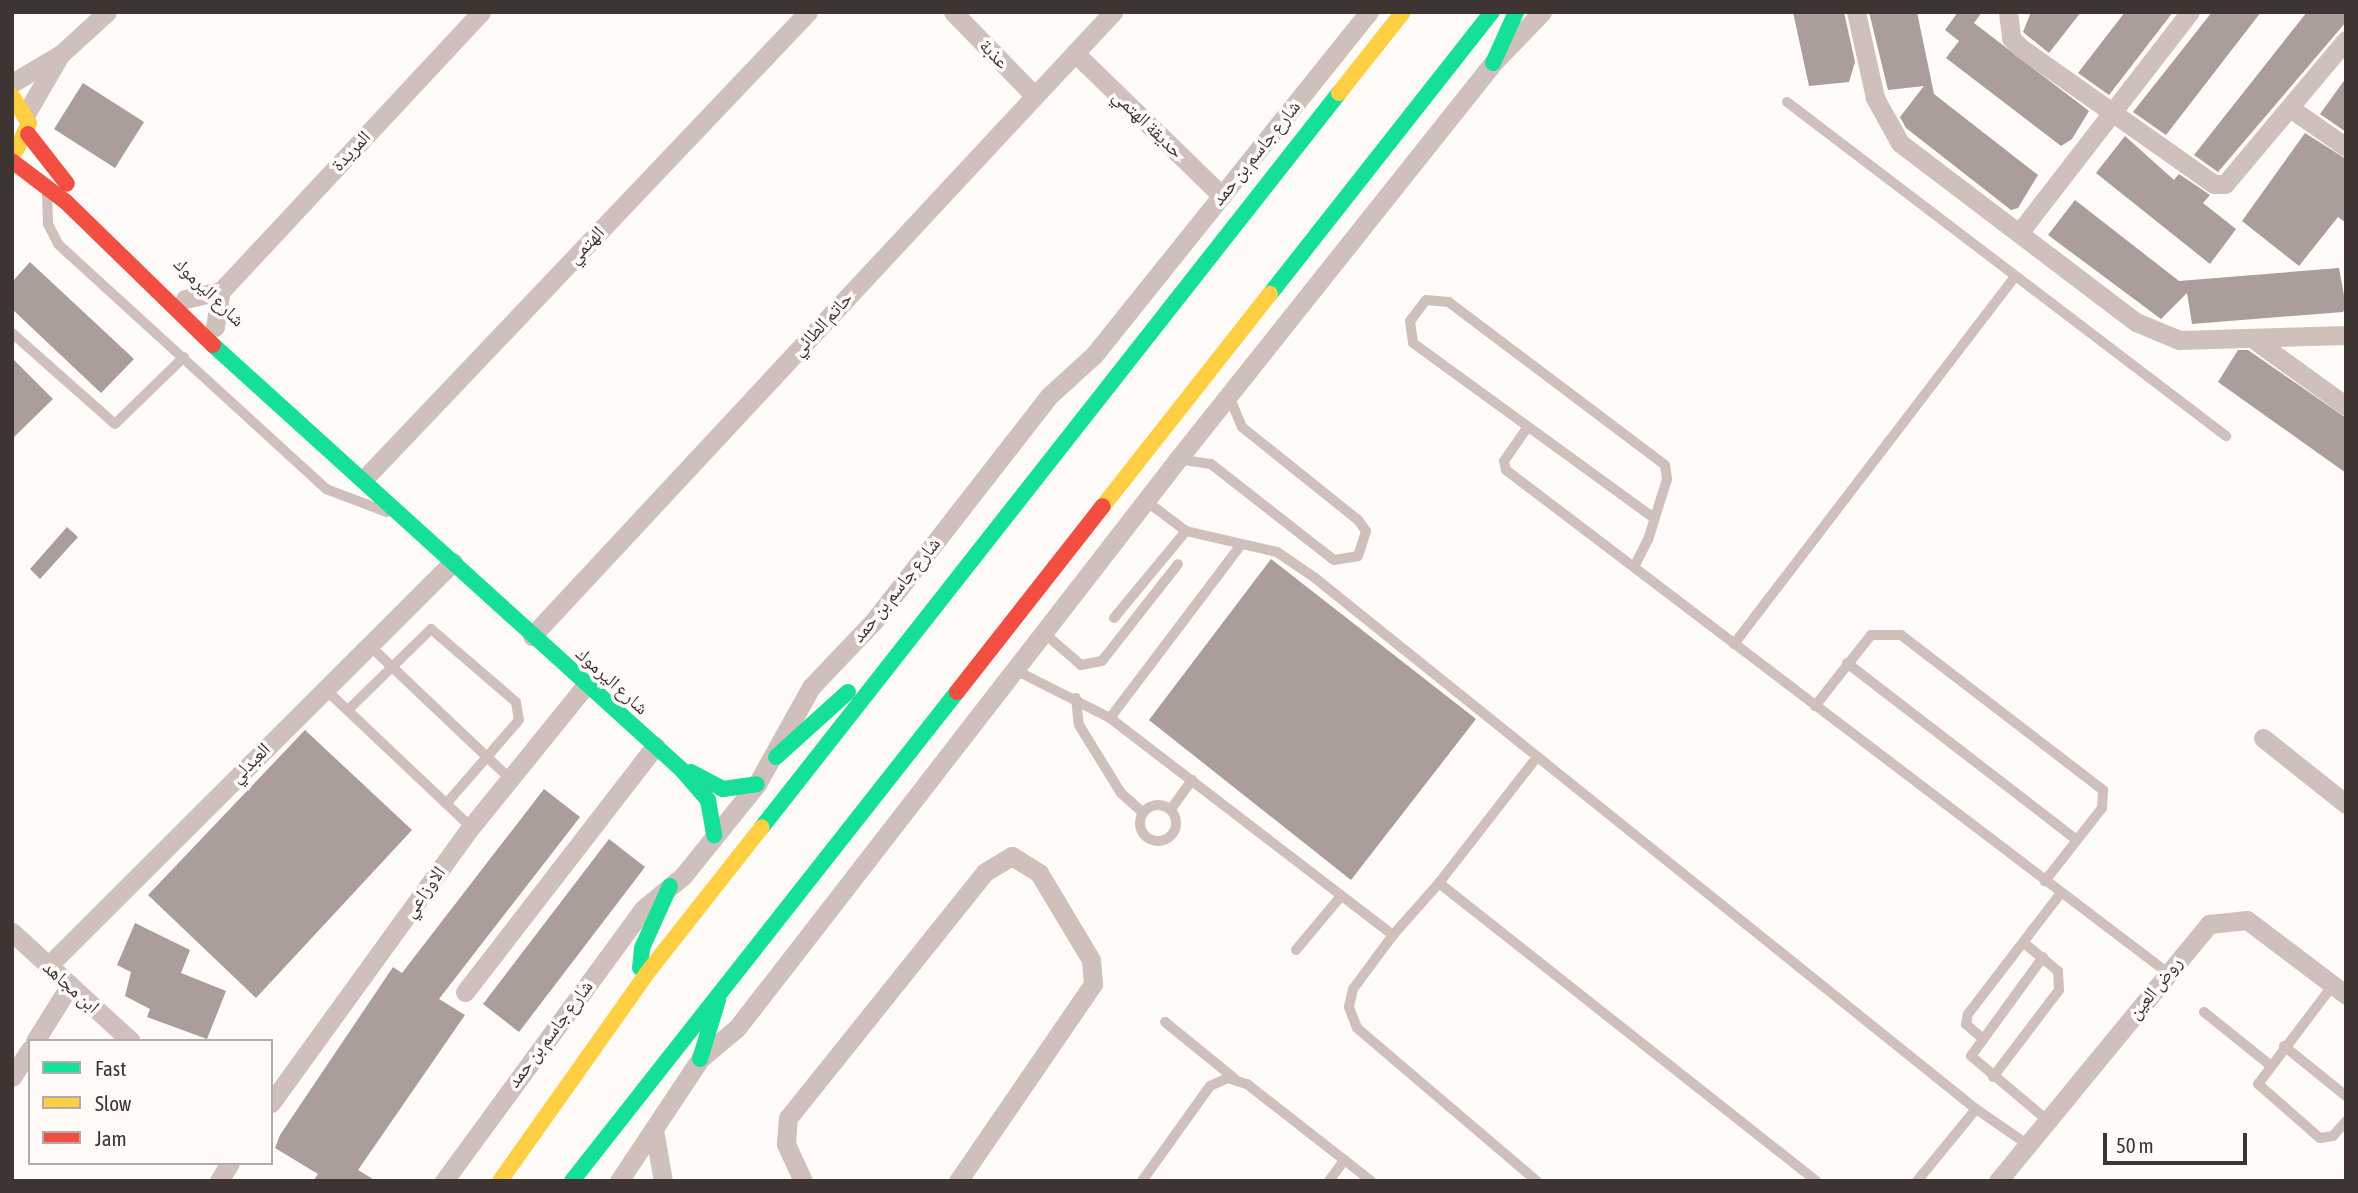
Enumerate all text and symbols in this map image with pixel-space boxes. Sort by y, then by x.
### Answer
street label: عذبة [975,34,1013,74]
street label: حديقة الهتمي [1108,85,1188,163]
street label: شارع جاسم بن حمد [1207,96,1305,210]
street label: المريدة [327,126,375,176]
street label: الهتمي [563,221,609,269]
street label: شارع اليرموك [169,253,249,331]
street label: حاتم الطائي [787,287,857,361]
street label: شارع جاسم بن حمد [847,533,945,647]
street label: شارع اليرموك [571,642,653,720]
street label: العبدلي [225,738,275,788]
street label: الاوزاعي [398,862,450,922]
street label: روض العين [2123,952,2187,1024]
street label: ابن مجاهد [38,956,104,1018]
street label: شارع جاسم بن حمد [502,976,598,1092]
legend [28,1039,273,1165]
text: Fast [95,1056,126,1080]
text: Slow [95,1091,131,1115]
scale bar [2106,1120,2250,1164]
text: Jam [95,1126,127,1150]
text: 50 m [2116,1133,2154,1157]

